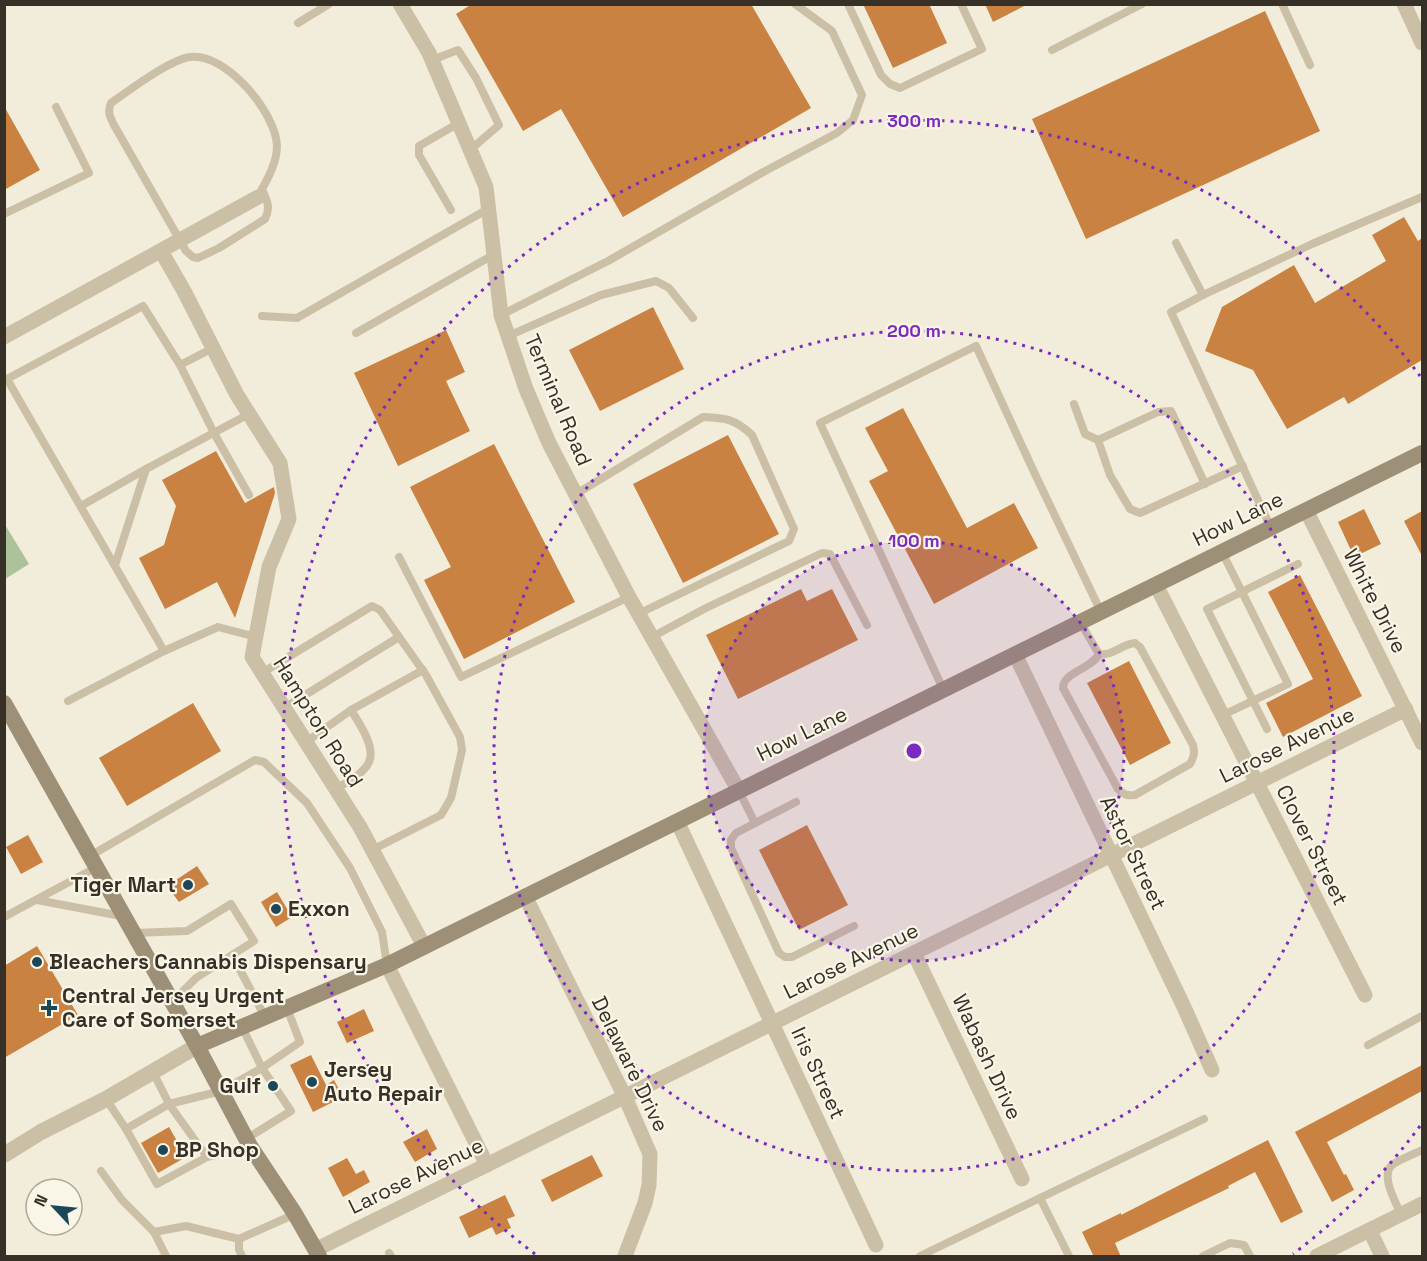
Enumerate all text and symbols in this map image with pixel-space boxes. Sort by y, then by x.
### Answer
text: 300 m [887,109,941,132]
text: 200 m [887,319,941,342]
street label: Terminal Road [519,330,598,470]
street label: How Lane [1188,485,1288,552]
text: 100 m [888,529,940,552]
street label: White Drive [1338,544,1413,658]
street label: Hampton Road [267,651,369,792]
street label: How Lane [752,700,852,767]
street label: Larose Avenue [1215,700,1359,789]
centre of rings [904,741,924,761]
street label: Clover Street [1270,780,1354,910]
street label: Astor Street [1094,791,1173,914]
place label: Tiger Mart [71,871,176,898]
marker: Tiger Mart [181,878,195,892]
place label: Exxon [288,895,350,922]
marker: Exxon [269,902,283,916]
street label: Larose Avenue [779,916,923,1005]
place label: Bleachers Cannabis Dispensary [49,948,367,975]
marker: Bleachers Cannabis Dispensary [30,955,44,969]
place label: Central Jersey Urgent Care of Somerset [62,982,284,1033]
street label: Wabash Drive [947,990,1028,1124]
street label: Delaware Drive [586,991,675,1136]
marker: Central Jersey Urgent Care of Somerset [40,999,58,1017]
street label: Iris Street [785,1022,852,1123]
place label: Jersey Auto Repair [324,1056,442,1107]
place label: Gulf [219,1072,261,1099]
marker: Jersey Auto Repair [305,1075,319,1089]
marker: Gulf [266,1079,280,1093]
street label: Larose Avenue [344,1131,488,1220]
place label: BP Shop [175,1136,259,1163]
marker: BP Shop [156,1143,170,1157]
north arrow [24,1177,84,1237]
text: N [29,1191,53,1210]

